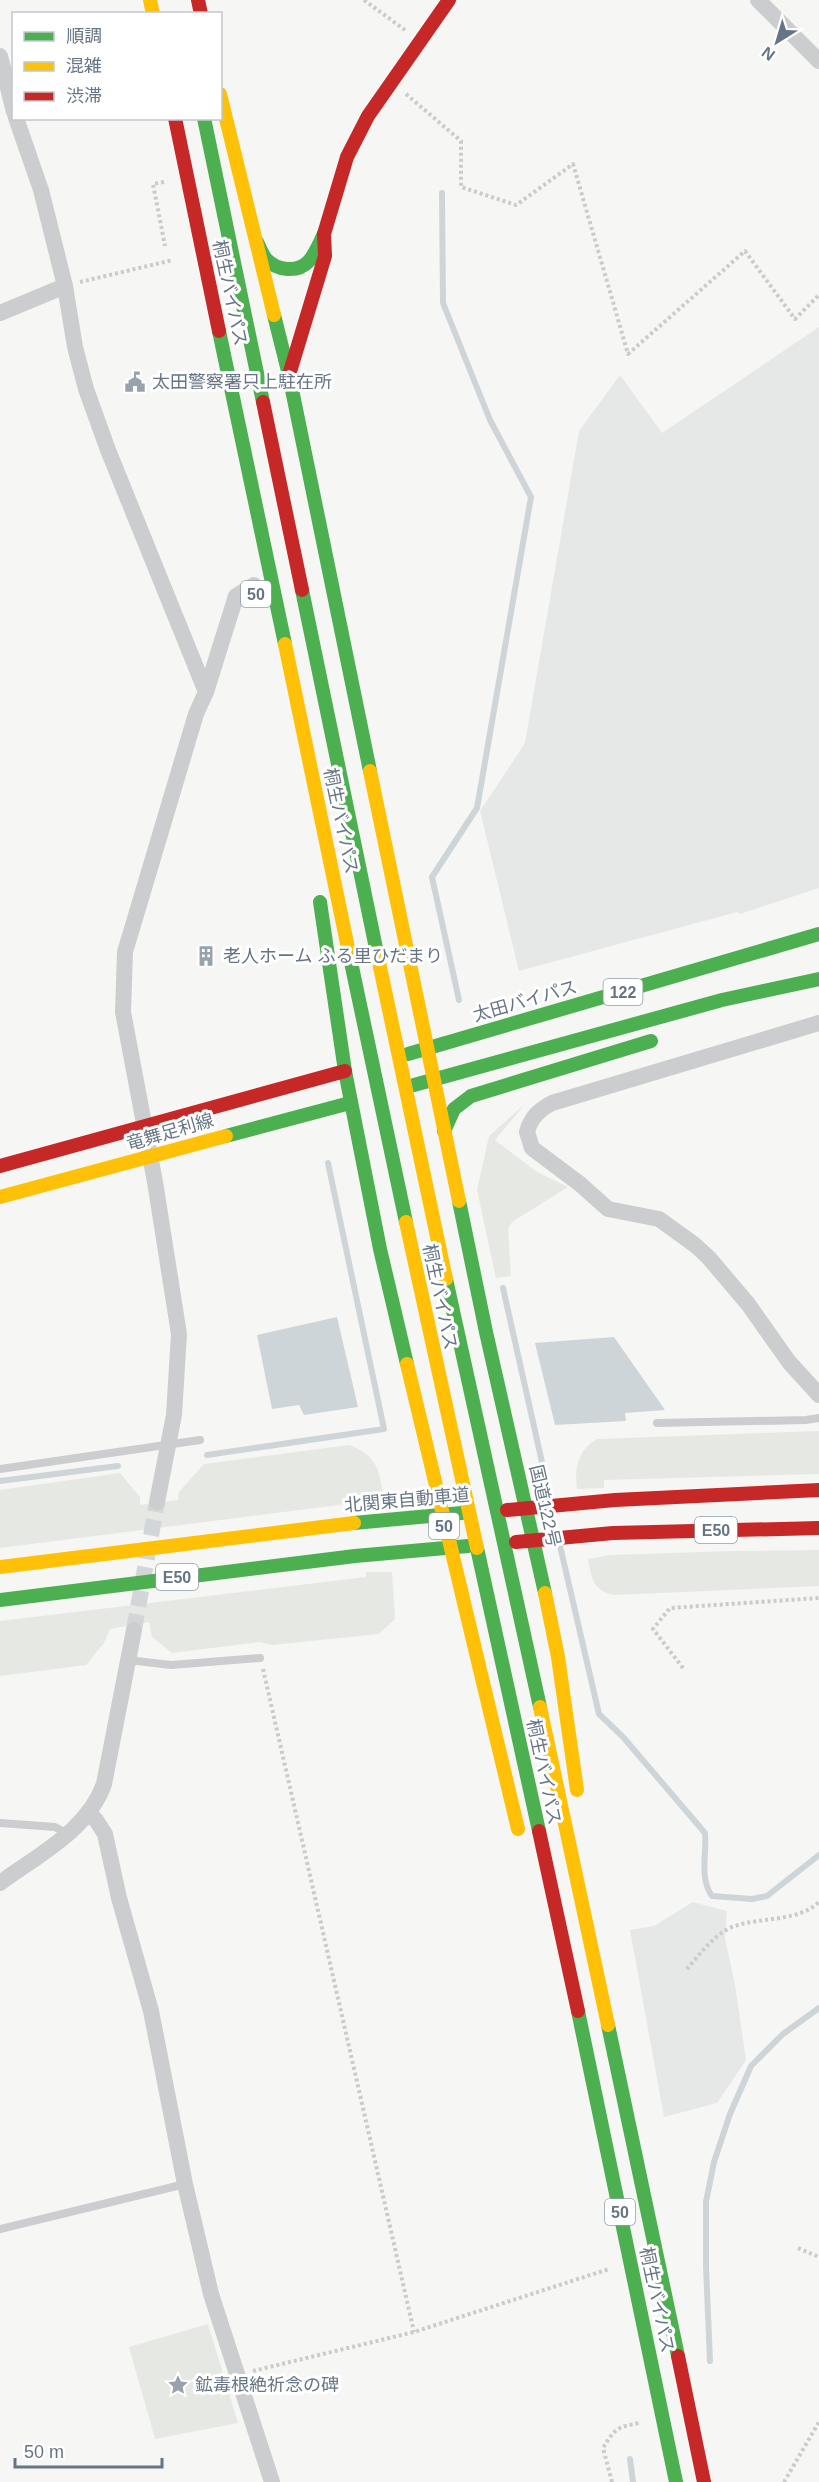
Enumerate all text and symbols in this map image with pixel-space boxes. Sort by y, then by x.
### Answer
legend [12,12,222,120]
north arrow [747,12,807,72]
text: 順調 [66,26,102,46]
text: N [759,43,778,64]
text: 混雑 [66,56,102,76]
text: 渋滞 [66,86,102,106]
street label: 桐生バイパス [209,238,251,348]
public building icon: 太田警察署只上駐在所 [123,370,147,394]
place label: 太田警察署只上駐在所 [152,372,332,392]
road number: 50 [241,581,271,607]
street label: 桐生バイパス [320,766,362,876]
building icon: 老人ホーム ふる里ひだまり [194,944,218,968]
place label: 老人ホーム ふる里ひだまり [223,946,443,966]
street label: 太田バイパス [471,977,579,1025]
road number: 122 [604,979,642,1005]
street label: 竜舞足利線 [124,1110,216,1154]
street label: 桐生バイパス [419,1242,461,1352]
street label: 国道122号 [526,1463,564,1549]
street label: 北関東自動車道 [343,1485,471,1515]
road number: 50 [429,1513,459,1539]
road number: E50 [695,1517,737,1543]
road number: E50 [156,1564,198,1590]
street label: 桐生バイパス [523,1717,565,1827]
road number: 50 [605,2199,635,2225]
street label: 桐生バイパス [636,2245,678,2355]
place icon: 鉱毒根絶祈念の碑 [166,2373,190,2397]
place label: 鉱毒根絶祈念の碑 [195,2375,339,2395]
scale bar [15,2431,162,2469]
text: 50 m [24,2442,64,2462]

